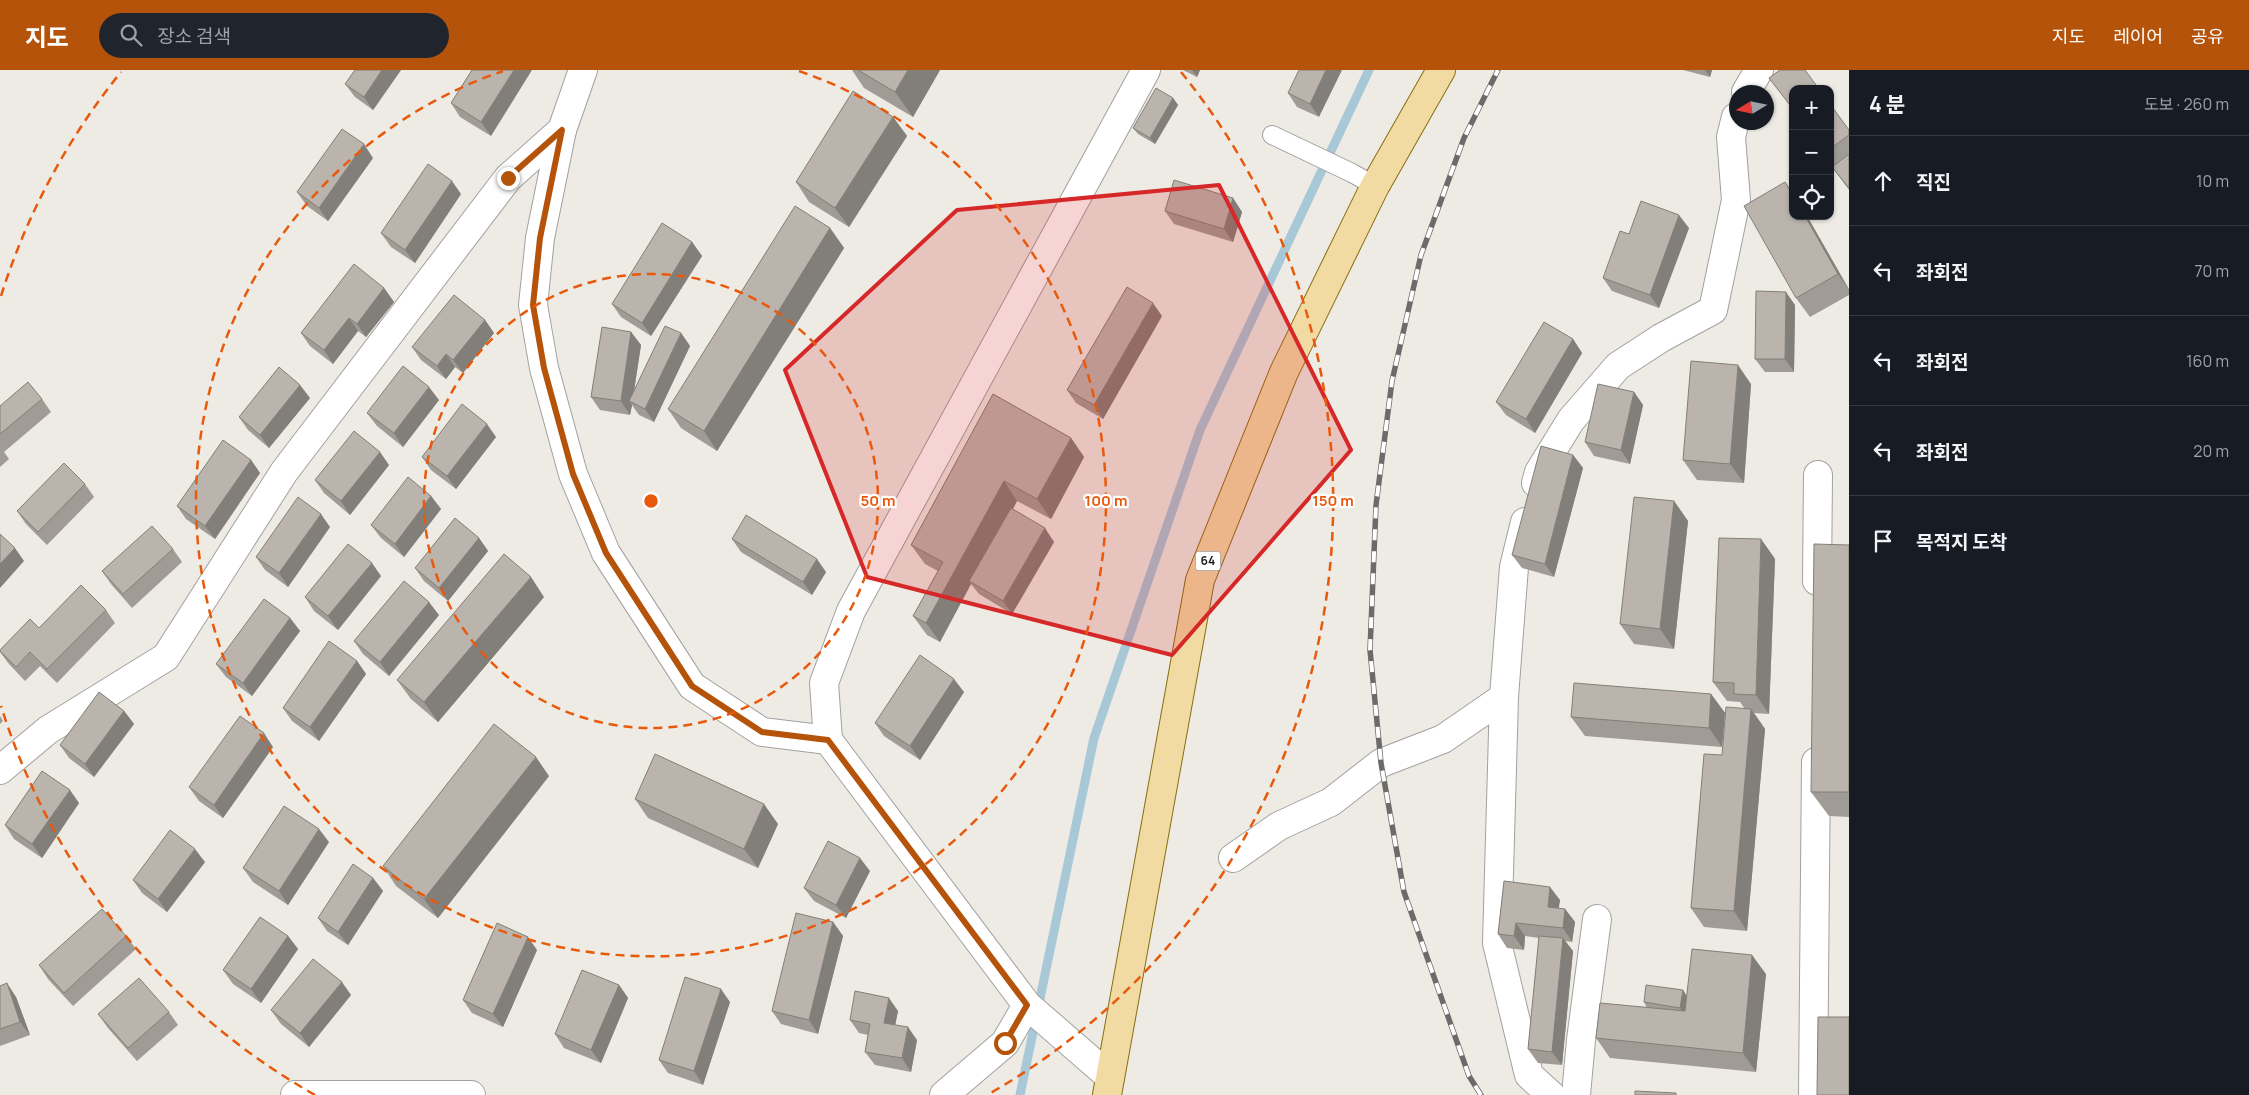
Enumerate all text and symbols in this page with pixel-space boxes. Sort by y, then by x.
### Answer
search box [99,13,449,58]
text: 지도 [25,20,69,53]
icon: search [117,21,145,49]
text: 장소 검색 [157,23,231,49]
text: 지도 [2052,24,2085,48]
text: 레이어 [2113,24,2163,48]
text: 공유 [2191,24,2224,48]
north arrow [1729,85,1774,130]
map controls [1789,85,1834,220]
button: + [1789,85,1834,130]
text: 4 분 [1869,90,1905,118]
text: 도보 · 260 m [2144,93,2229,115]
button: − [1789,130,1834,175]
route end [497,167,520,190]
icon: ahead [1869,167,1897,195]
text: 직진 [1916,169,1951,195]
text: 10 m [2196,170,2229,192]
button: locate [1789,175,1834,220]
icon: left [1869,257,1897,285]
text: 좌회전 [1916,259,1968,285]
text: 70 m [2194,260,2229,282]
icon: left [1869,347,1897,375]
text: 좌회전 [1916,349,1968,375]
text: 160 m [2186,350,2229,372]
icon: left [1869,437,1897,465]
text: 좌회전 [1916,439,1968,465]
text: 20 m [2193,440,2229,462]
text: 50 m [860,490,896,511]
text: 100 m [1085,490,1127,511]
text: 150 m [1312,490,1354,511]
centre of rings [642,492,660,510]
icon: arrive [1869,527,1897,555]
text: 목적지 도착 [1916,529,2007,555]
road number: 64 [1196,552,1220,571]
route start [994,1032,1017,1055]

